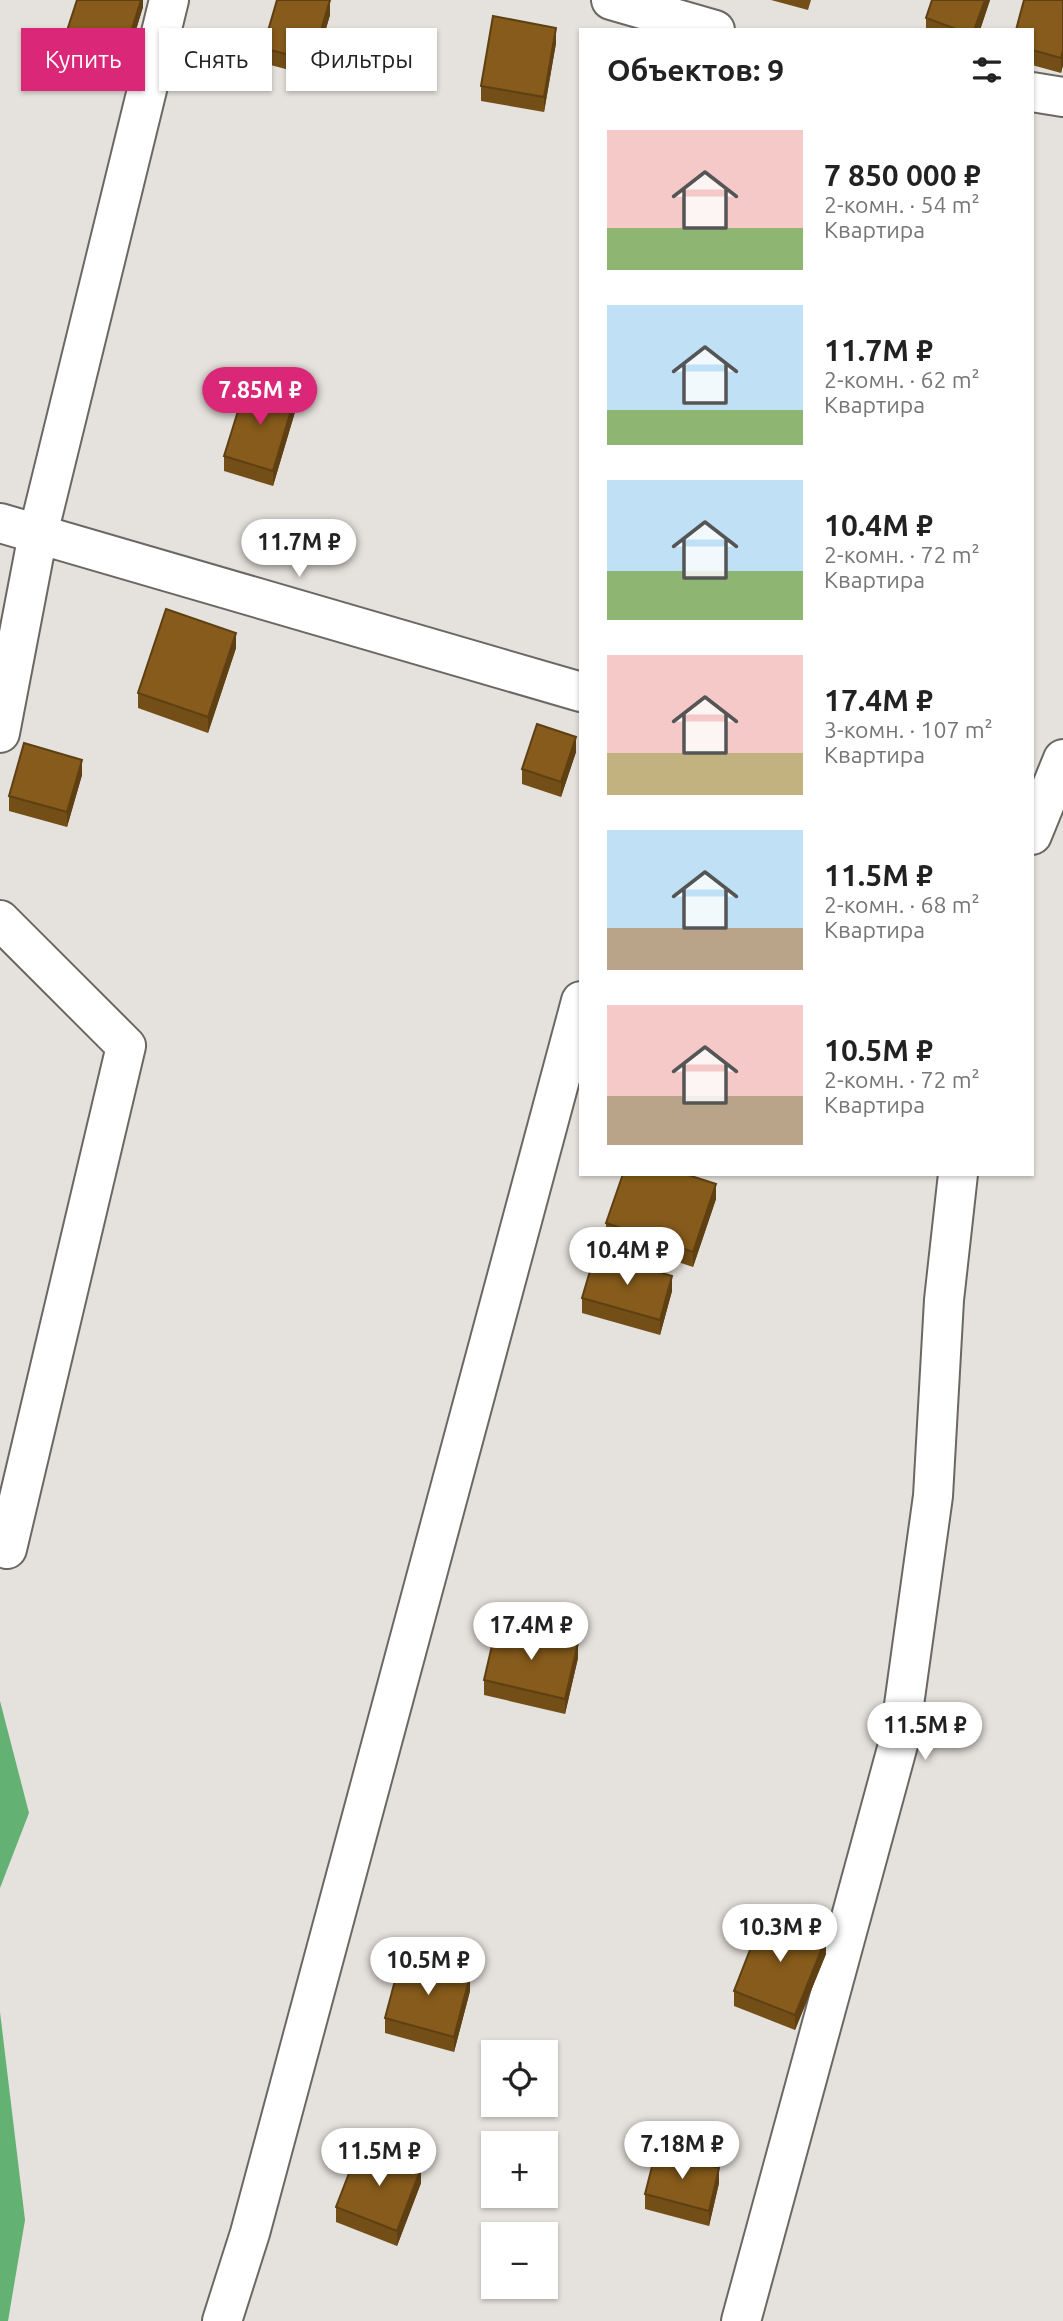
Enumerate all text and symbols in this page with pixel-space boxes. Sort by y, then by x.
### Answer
chip: Купить [21,28,145,91]
chip: Снять [159,28,272,91]
chip: Фильтры [286,28,437,91]
icon: filters [968,51,1006,89]
text: Объектов: 9 [607,53,784,87]
icon: home [663,158,747,242]
text: 7 850 000 ₽ [824,158,981,192]
text: 2-комн. · 54 m² [824,192,980,217]
text: Квартира [824,217,925,242]
icon: home [663,333,747,417]
text: 11.7M ₽ [824,333,933,367]
text: 2-комн. · 62 m² [824,367,980,392]
pin: 7.85M ₽ [195,368,325,427]
text: 7.85M ₽ [218,377,302,402]
text: Квартира [824,392,925,417]
icon: home [663,508,747,592]
text: 10.4M ₽ [824,508,933,542]
pin: 11.7M ₽ [234,520,364,579]
text: 11.7M ₽ [257,529,341,554]
text: 2-комн. · 72 m² [824,542,980,567]
text: Квартира [824,567,925,592]
icon: home [663,683,747,767]
text: 17.4M ₽ [824,683,933,717]
text: 3-комн. · 107 m² [824,717,993,742]
text: Квартира [824,742,925,767]
icon: home [663,858,747,942]
text: 11.5M ₽ [824,858,933,892]
text: 2-комн. · 68 m² [824,892,980,917]
text: Квартира [824,917,925,942]
icon: home [663,1033,747,1117]
text: 10.5M ₽ [824,1033,933,1067]
text: 2-комн. · 72 m² [824,1067,980,1092]
text: Квартира [824,1092,925,1117]
pin: 10.4M ₽ [562,1228,692,1287]
text: 10.4M ₽ [585,1237,669,1262]
pin: 17.4M ₽ [466,1602,596,1662]
text: 17.4M ₽ [489,1612,573,1637]
pin: 11.5M ₽ [860,1702,990,1762]
text: 11.5M ₽ [883,1712,967,1737]
pin: 10.3M ₽ [715,1904,845,1964]
text: 10.3M ₽ [738,1914,822,1939]
pin: 10.5M ₽ [363,1938,493,1997]
text: 10.5M ₽ [386,1947,470,1972]
map controls [481,2040,558,2299]
button: locate [481,2040,558,2117]
pin: 7.18M ₽ [617,2122,747,2181]
pin: 11.5M ₽ [314,2128,444,2188]
button: + [481,2131,558,2208]
text: 7.18M ₽ [640,2131,724,2156]
text: 11.5M ₽ [337,2138,421,2163]
button: − [481,2222,558,2299]

